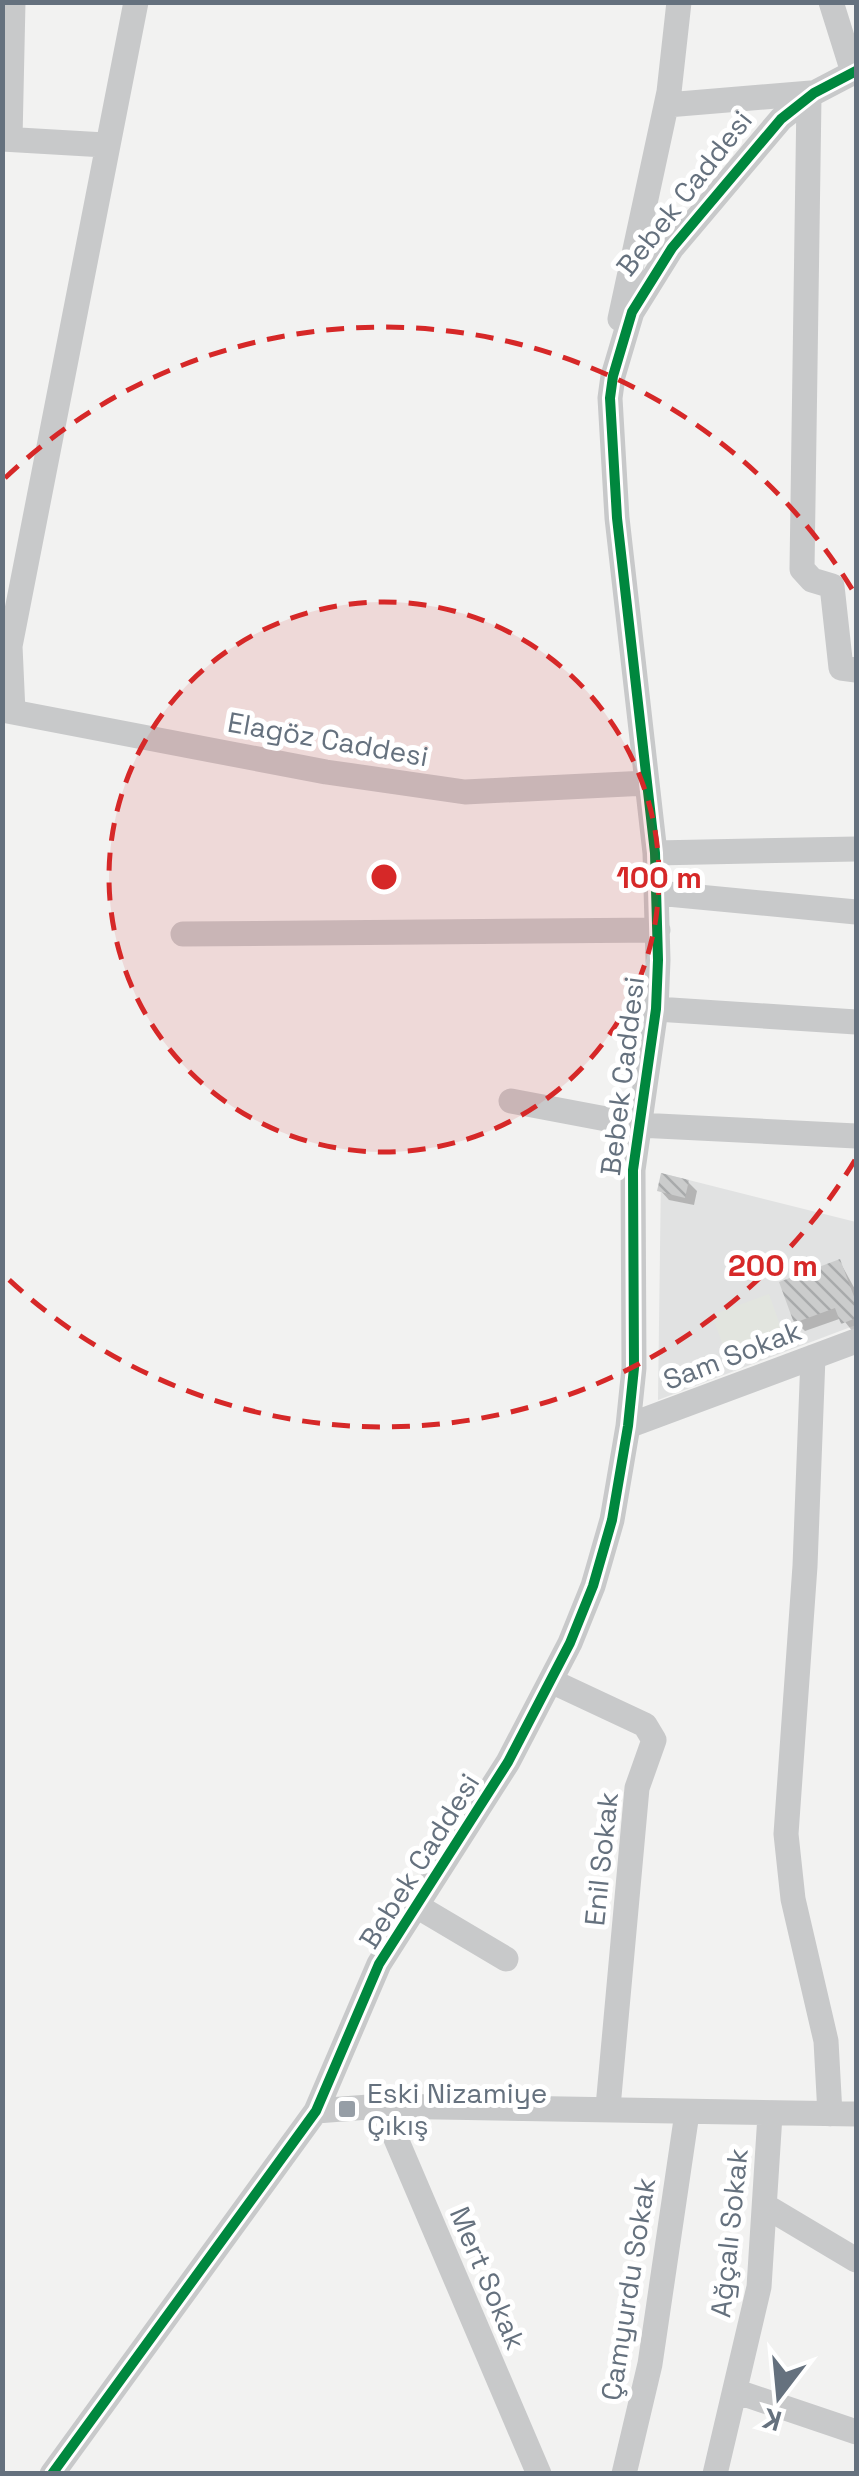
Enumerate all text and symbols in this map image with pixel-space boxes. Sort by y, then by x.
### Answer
street label: Bebek Caddesi [608,103,760,283]
street label: Elagöz Caddesi [225,704,431,774]
text: 100 m [616,858,702,897]
centre of rings [366,859,402,895]
street label: Bebek Caddesi [592,975,652,1177]
text: 200 m [728,1246,818,1285]
street label: Sam Sokak [658,1312,806,1398]
street label: Bebek Caddesi [351,1767,487,1955]
street label: Enil Sokak [576,1790,626,1928]
place label: Eski Nizamiye Çıkış [367,2075,547,2143]
marker: Eski Nizamiye Çıkış [336,2098,358,2120]
street label: Ağçalı Sokak [702,2147,756,2319]
street label: Çamyurdu Sokak [593,2175,663,2403]
street label: Mert Sokak [442,2201,534,2355]
north arrow [729,2346,829,2446]
text: K [758,2400,785,2440]

